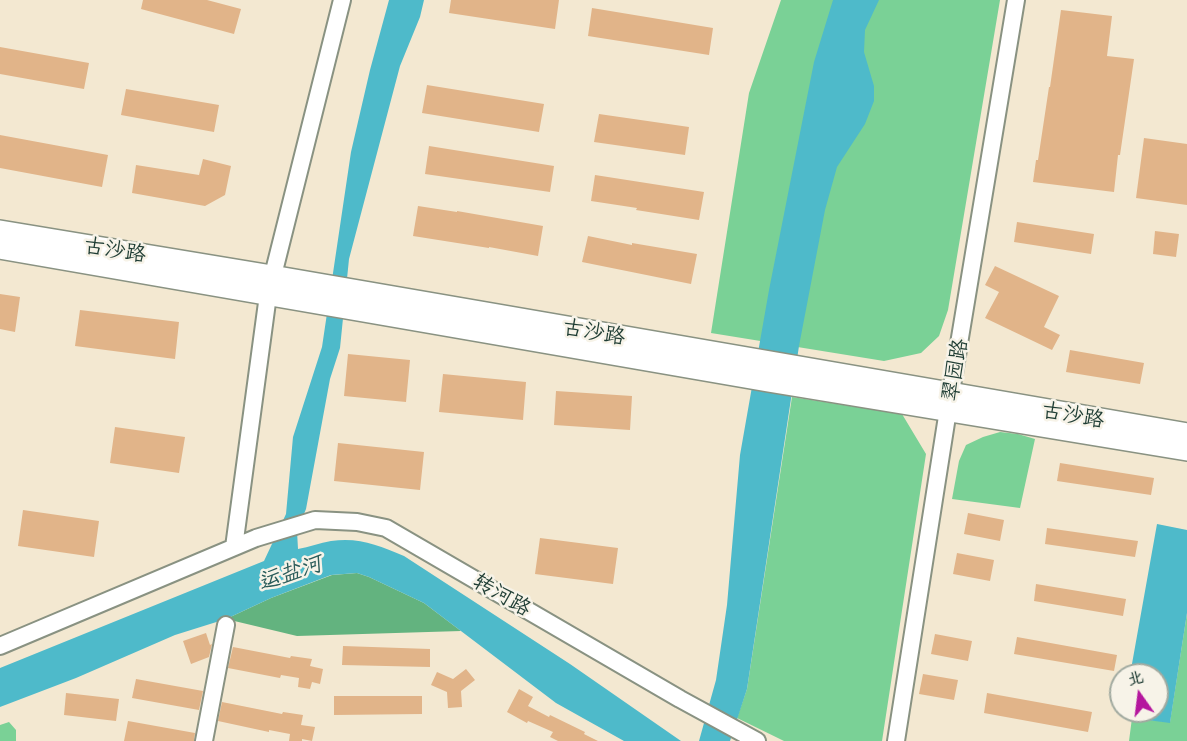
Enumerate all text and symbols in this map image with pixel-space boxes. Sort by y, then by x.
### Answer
street label: 古沙路 [82,233,148,267]
street label: 古沙路 [561,314,627,350]
street label: 翠园路 [937,337,973,403]
street label: 古沙路 [1040,397,1106,433]
water label: 运盐河 [255,550,325,596]
street label: 转河路 [468,568,536,622]
north arrow [1109,663,1169,723]
text: 北 [1125,665,1145,689]

